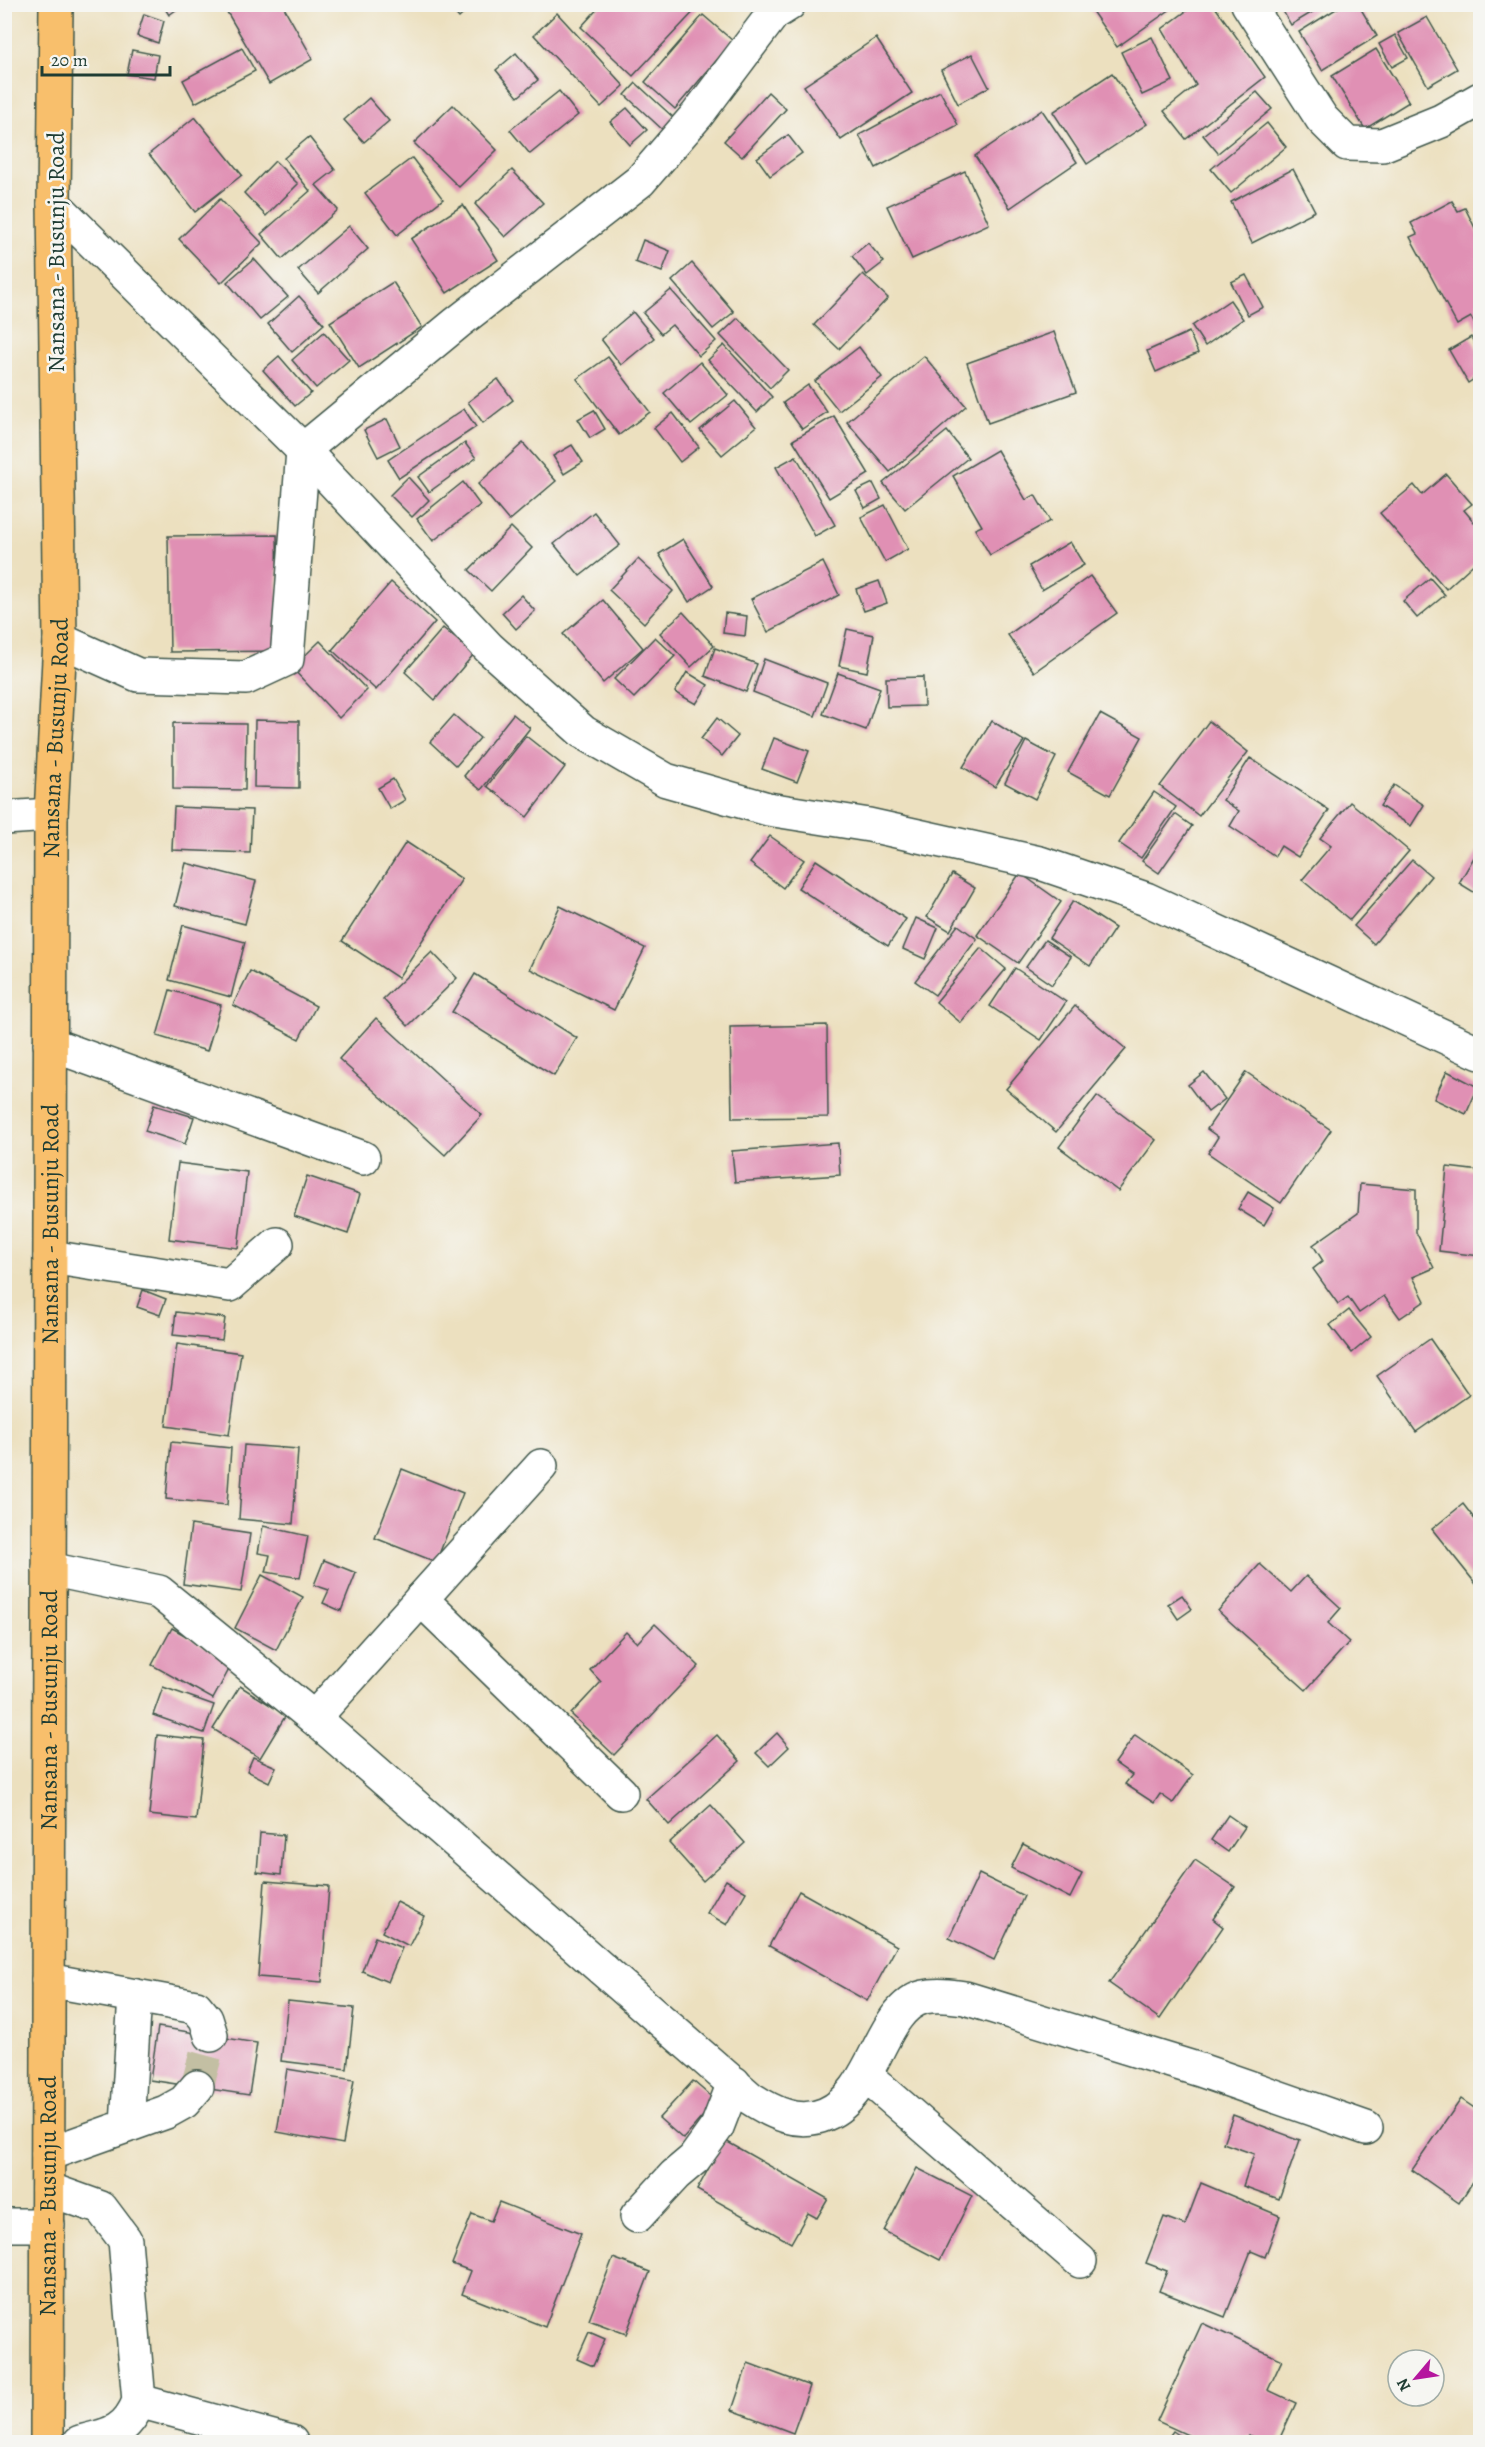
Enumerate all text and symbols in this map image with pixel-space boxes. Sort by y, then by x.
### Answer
scale bar [42,39,170,77]
text: 20 m [51,48,88,72]
street label: Nansana - Busunju Road [40,132,72,372]
street label: Nansana - Busunju Road [35,617,76,858]
street label: Nansana - Busunju Road [34,1103,66,1344]
street label: Nansana - Busunju Road [33,1589,65,1830]
street label: Nansana - Busunju Road [31,2075,64,2316]
north arrow [1386,2348,1446,2408]
text: N [1391,2374,1416,2395]

